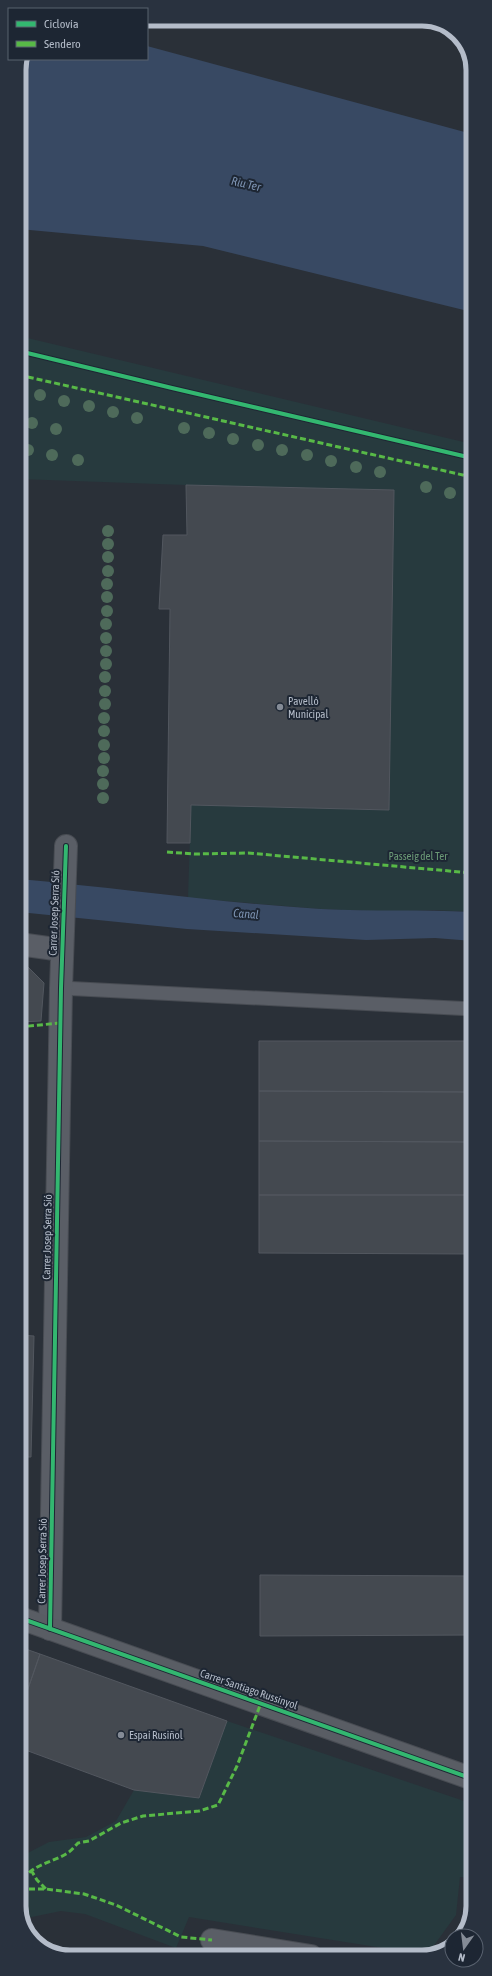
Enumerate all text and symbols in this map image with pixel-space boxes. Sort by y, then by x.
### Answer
legend [8,8,148,60]
text: Ciclovía [44,17,78,31]
text: Sendero [44,37,81,51]
water label: Riu Ter [230,174,263,194]
place label: Pavelló Municipal [288,695,328,720]
marker: Pavelló Municipal [275,702,285,712]
park label: Passeig del Ter [389,850,448,862]
street label: Carrer Josep Serra Sió [47,870,61,956]
water label: Canal [233,906,259,922]
street label: Carrer Josep Serra Sió [40,1194,54,1280]
street label: Carrer Josep Serra Sió [35,1518,49,1604]
street label: Carrer Santiago Russinyol [199,1667,299,1711]
place label: Espai Rusiñol [129,1729,183,1741]
marker: Espai Rusiñol [116,1730,126,1740]
north arrow [444,1928,484,1968]
text: N [457,1951,466,1964]

